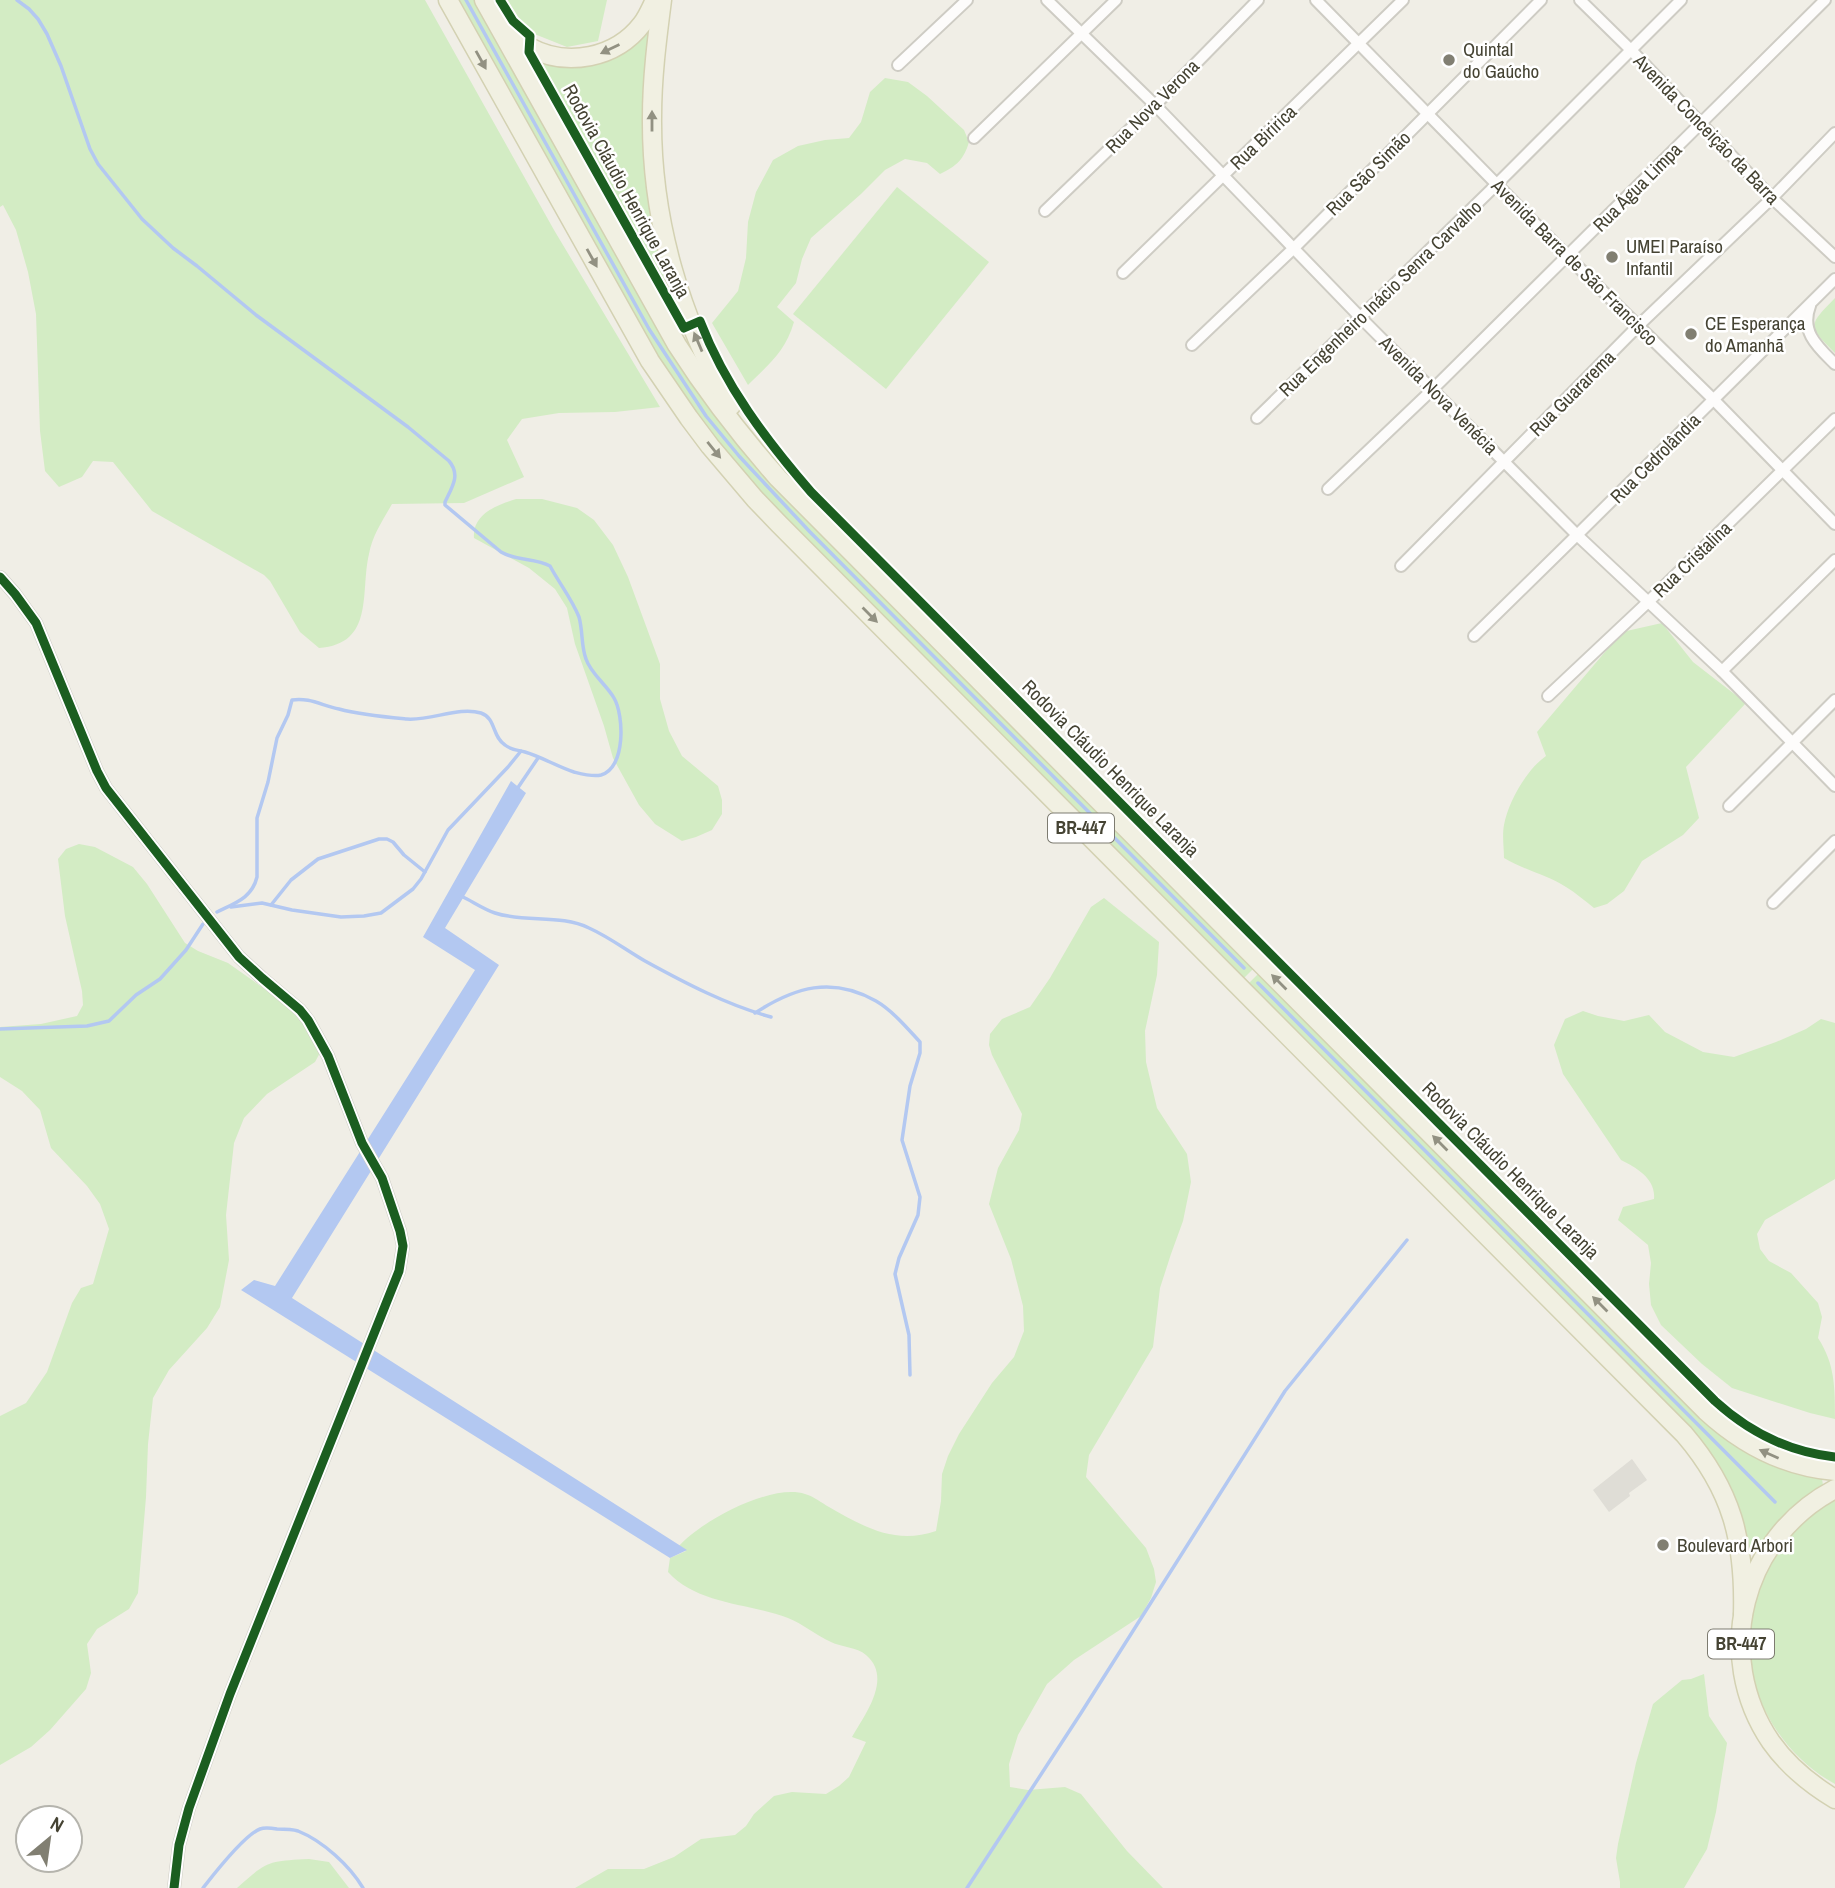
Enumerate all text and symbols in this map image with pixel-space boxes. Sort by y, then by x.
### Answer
place label: Quintal do Gaúcho [1463,36,1539,84]
one-way arrow [600,43,620,54]
street label: Avenida Conceição da Barra [1628,47,1786,210]
one-way arrow [475,50,487,69]
marker: Quintal do Gaúcho [1441,52,1457,68]
street label: Rua Nova Verona [1099,53,1205,159]
street label: Rodovia Cláudio Henrique Laranja [557,79,697,303]
street label: Rua Biririca [1224,99,1302,175]
one-way arrow [646,110,658,132]
street label: Rua São Simão [1320,125,1416,221]
street label: Rua Água Limpa [1587,137,1687,237]
street label: Avenida Barra de São Francisco [1485,172,1664,351]
street label: Rua Engenheiro Inácio Senra Carvalho [1273,194,1487,402]
place label: UMEI Paraíso Infantil [1626,233,1723,281]
one-way arrow [586,249,598,268]
marker: UMEI Paraíso Infantil [1604,249,1620,265]
place label: CE Esperança do Amanhã [1705,310,1806,358]
marker: CE Esperança do Amanhã [1683,326,1699,342]
street label: Avenida Nova Venécia [1373,329,1504,460]
one-way arrow [693,332,704,353]
street label: Rua Guararema [1523,344,1621,442]
street label: Rua Cedrolândia [1604,407,1706,509]
one-way arrow [706,441,721,459]
street label: Rua Cristalina [1647,515,1737,603]
one-way arrow [862,606,878,623]
street label: Rodovia Cláudio Henrique Laranja [1017,674,1206,863]
road number: BR-447 [1048,814,1114,842]
one-way arrow [1271,974,1288,990]
street label: Rodovia Cláudio Henrique Laranja [1417,1076,1606,1265]
one-way arrow [1432,1135,1448,1152]
one-way arrow [1592,1296,1608,1312]
one-way arrow [1759,1448,1780,1459]
place label: Boulevard Arbori [1677,1532,1793,1558]
marker: Boulevard Arbori [1655,1537,1671,1553]
road number: BR-447 [1708,1630,1774,1658]
north arrow [14,1804,84,1874]
text: N [46,1810,68,1838]

